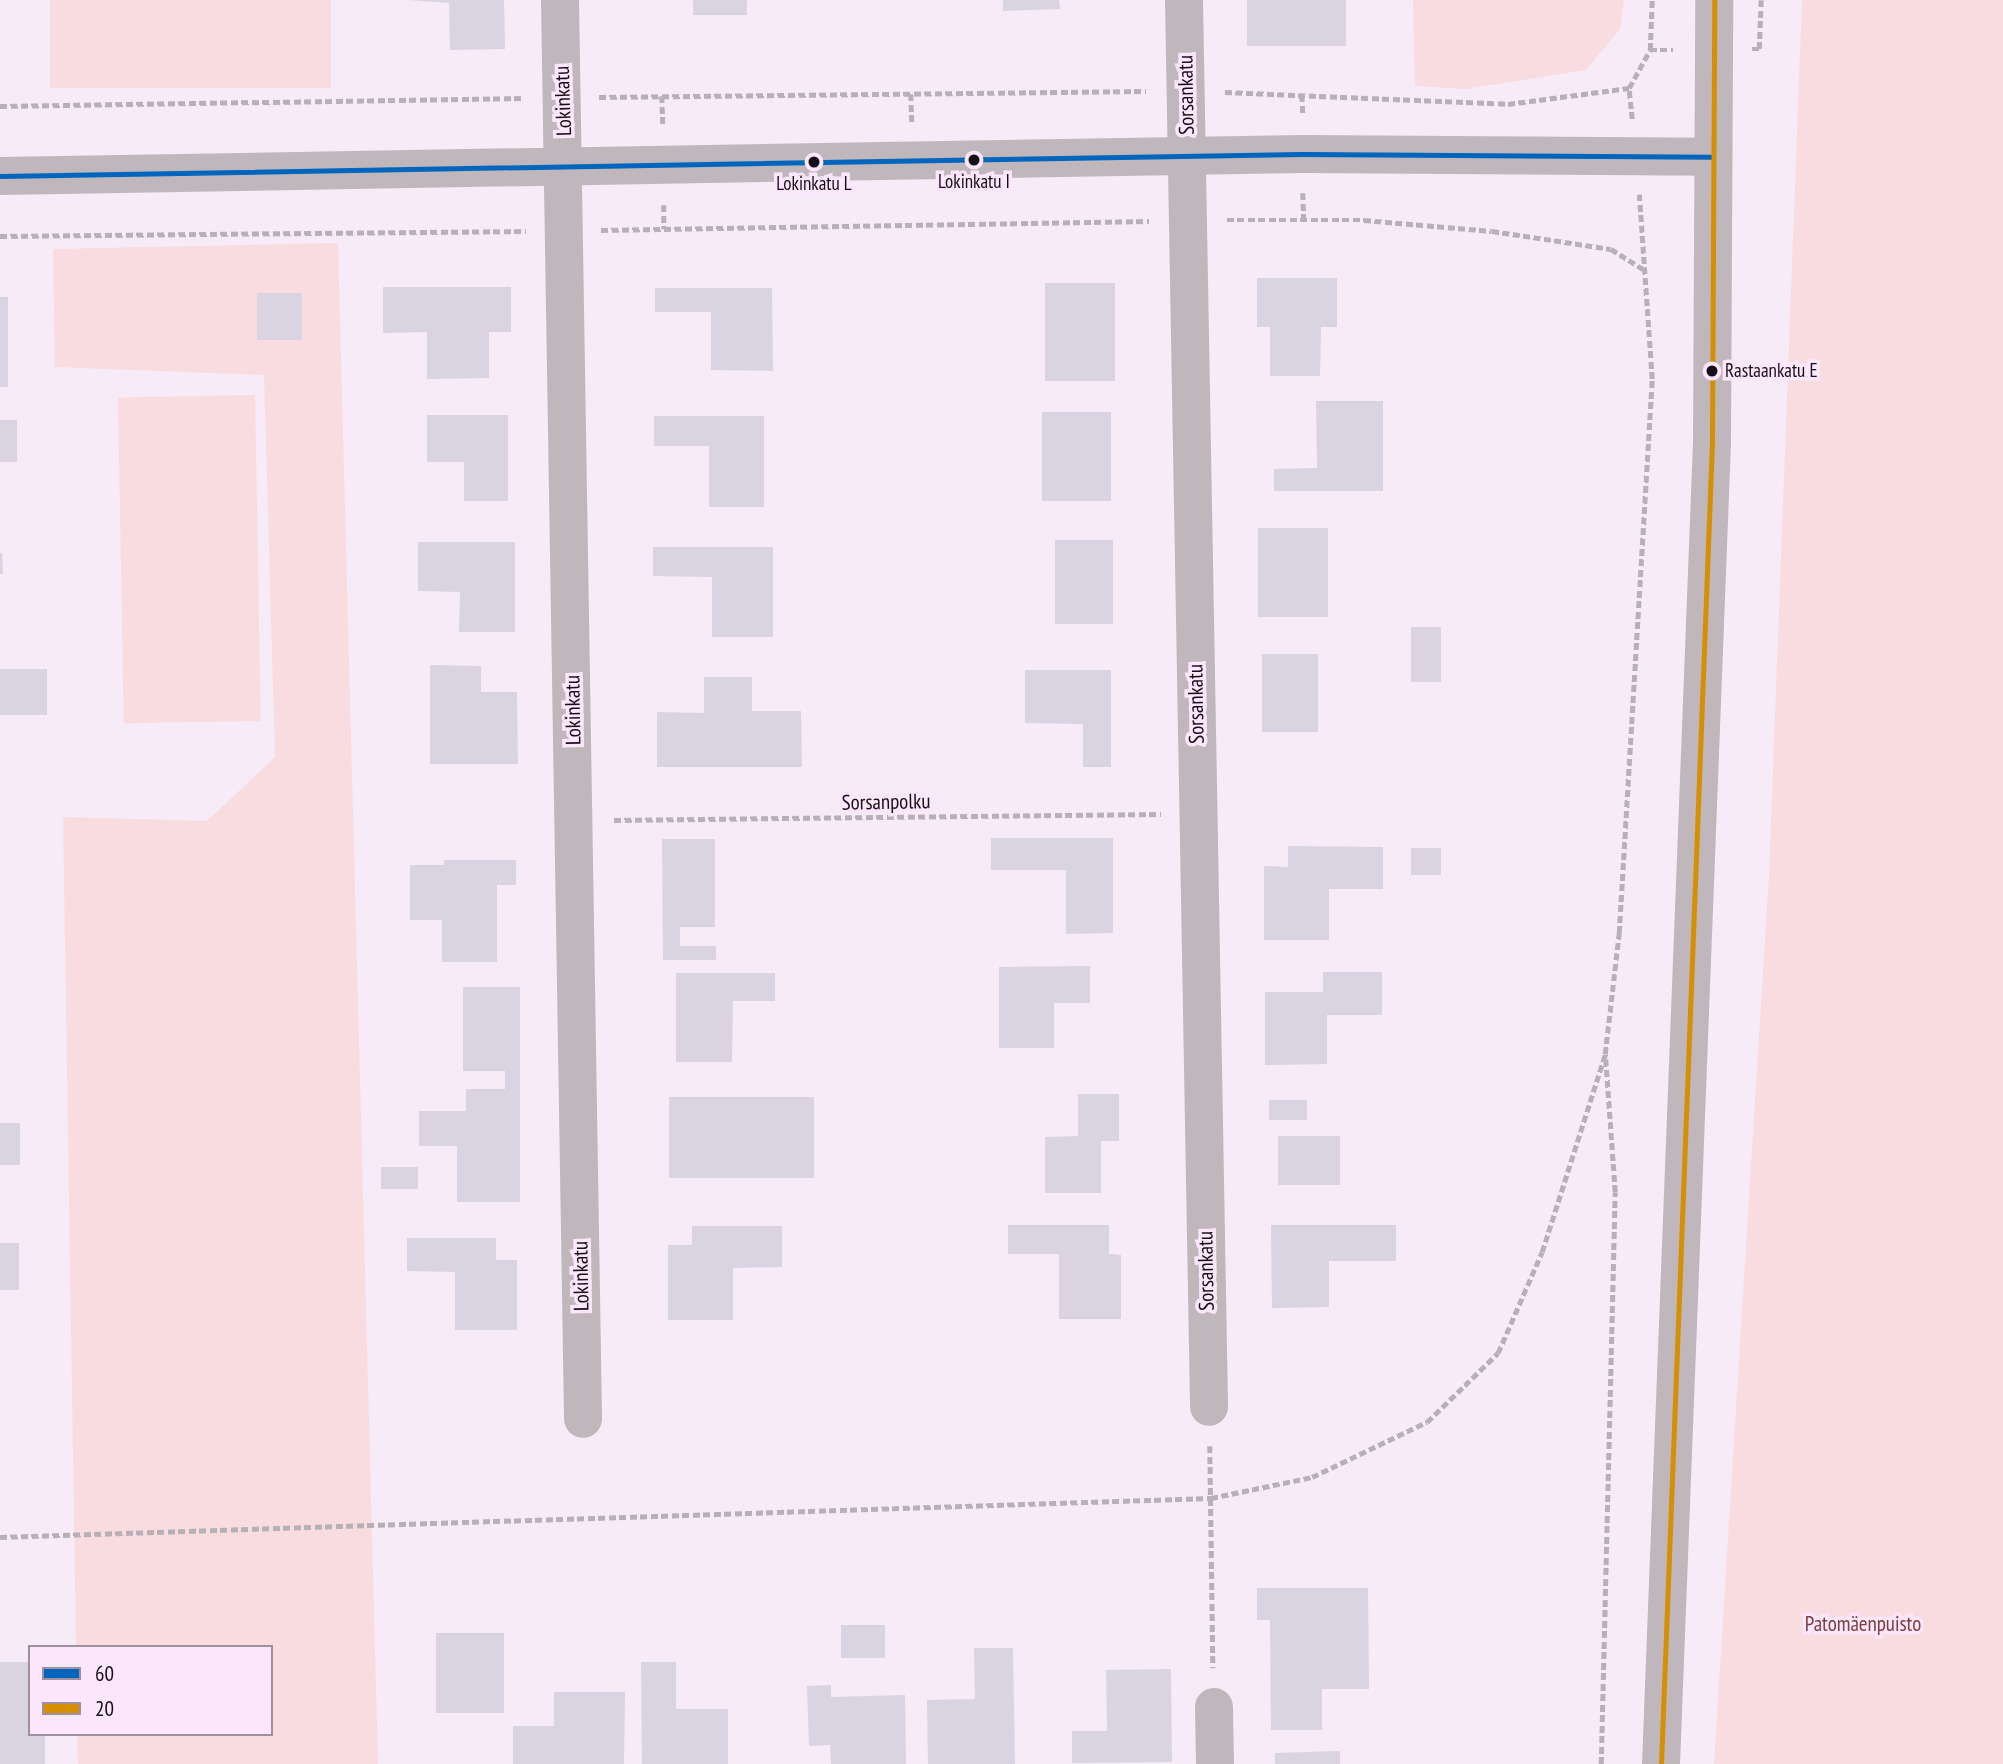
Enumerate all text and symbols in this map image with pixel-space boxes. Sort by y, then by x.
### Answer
street label: Sorsankatu [1173,55,1199,135]
street label: Lokinkatu [549,65,577,137]
marker: Lokinkatu I [967,153,981,167]
marker: Lokinkatu L [807,155,821,169]
place label: Lokinkatu I [938,171,1010,193]
place label: Lokinkatu L [776,173,852,195]
place label: Rastaankatu E [1725,360,1818,382]
marker: Rastaankatu E [1705,364,1719,378]
street label: Sorsankatu [1183,664,1209,744]
street label: Lokinkatu [560,675,586,745]
street label: Sorsanpolku [841,789,931,815]
street label: Sorsankatu [1193,1231,1219,1311]
street label: Lokinkatu [568,1241,594,1311]
park label: Patomäenpuisto [1805,1611,1921,1637]
legend [28,1645,273,1736]
text: 60 [95,1660,114,1687]
text: 20 [95,1695,114,1722]

